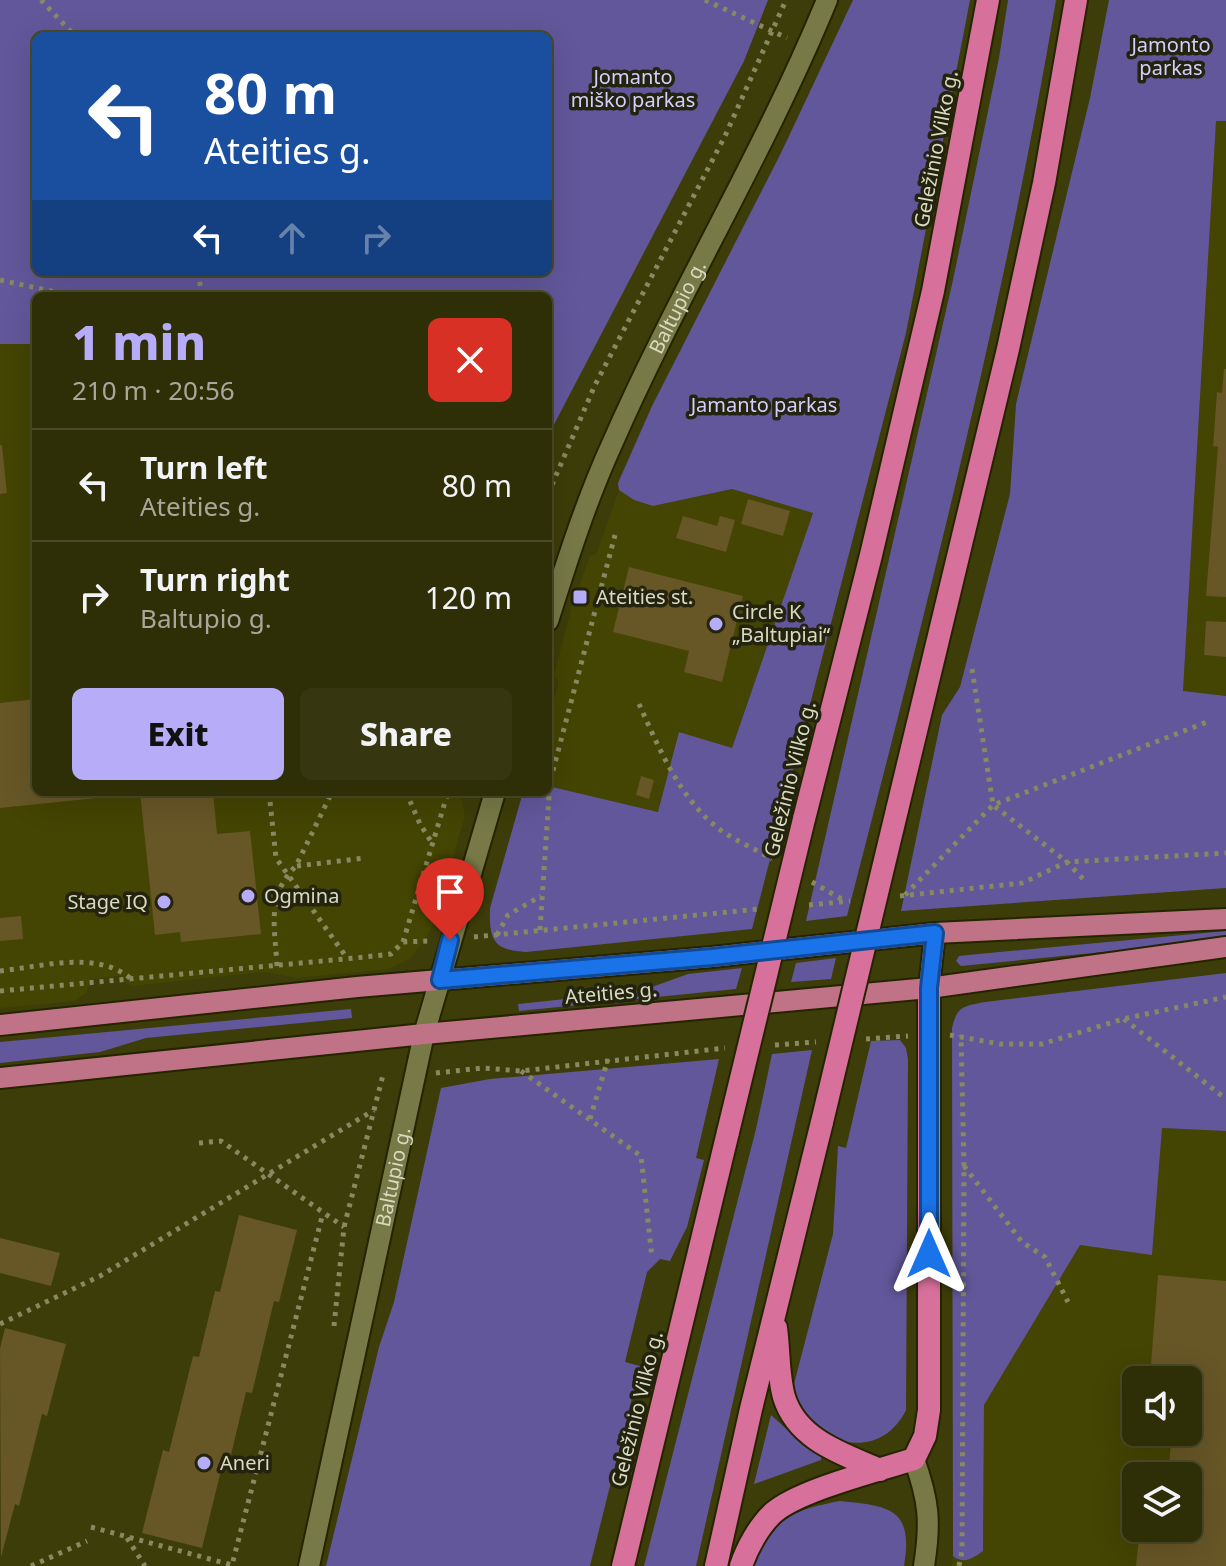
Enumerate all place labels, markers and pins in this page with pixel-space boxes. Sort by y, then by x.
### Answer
place label: Ateities st. [596,583,693,610]
marker: Ateities st. [571,588,589,606]
place label: Circle K „Baltupiai“ [732,598,830,648]
marker: Circle K „Baltupiai“ [707,615,725,633]
pin [416,858,484,940]
place label: Ogmina [264,882,339,909]
marker: Ogmina [239,887,257,905]
place label: Stage IQ [67,888,148,915]
marker: Stage IQ [155,893,173,911]
place label: Aneri [220,1449,270,1476]
marker: Aneri [195,1454,213,1472]

